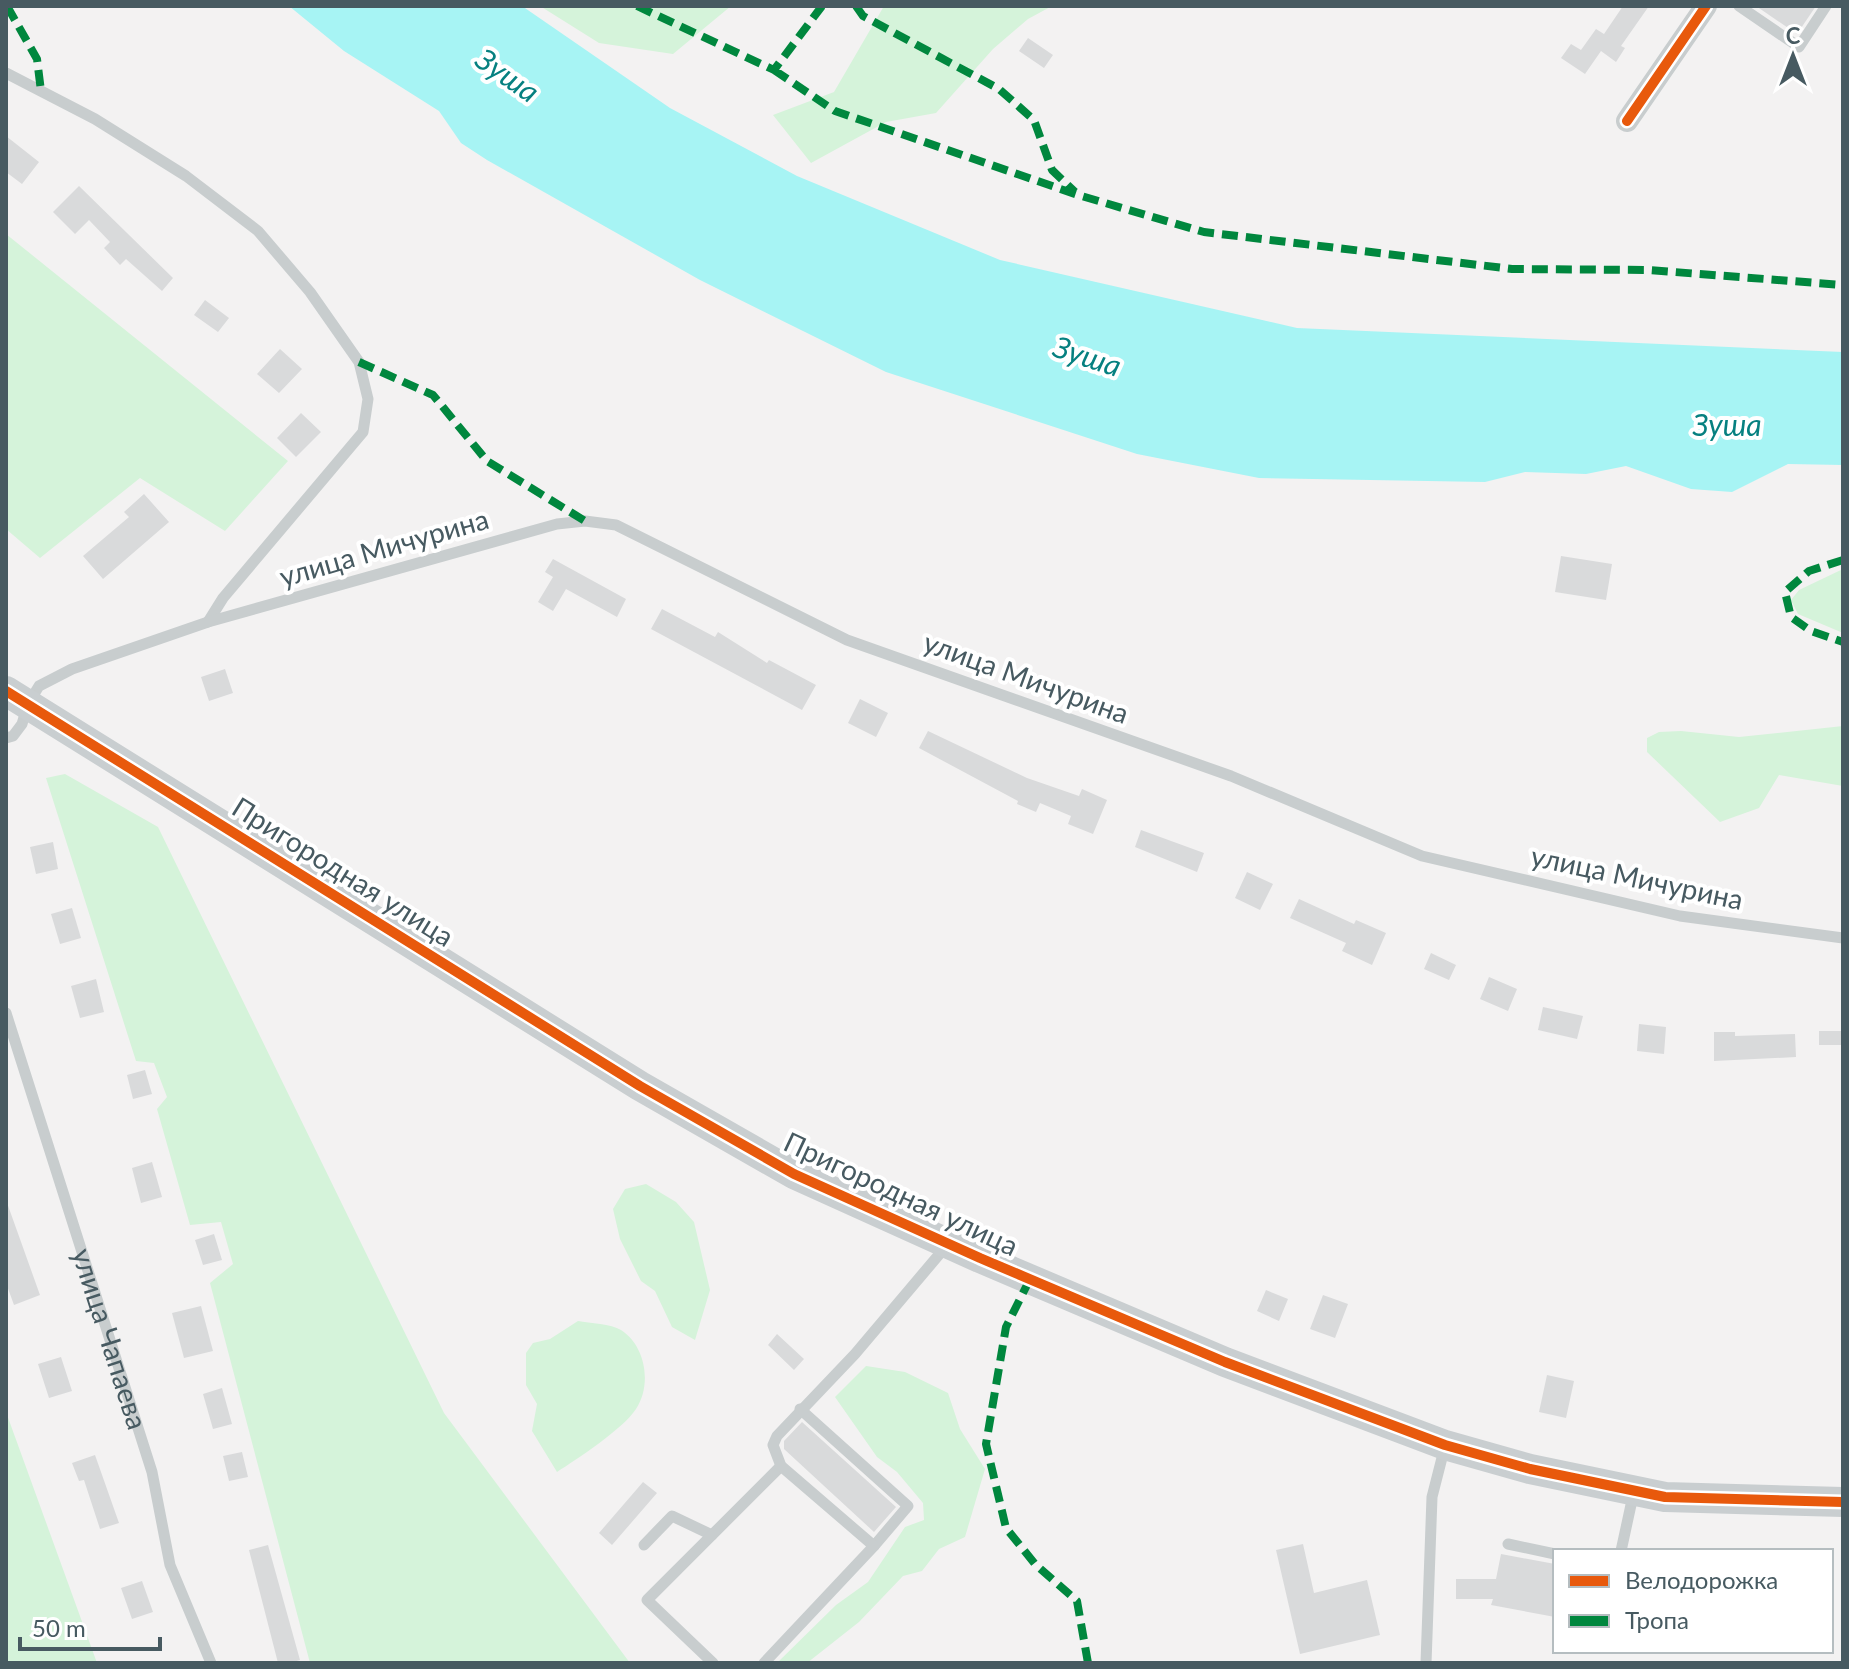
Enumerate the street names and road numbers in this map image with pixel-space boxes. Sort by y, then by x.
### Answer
street label: улица Мичурина [275,501,492,593]
street label: улица Мичурина [919,624,1134,730]
street label: Пригородная улица [227,789,460,953]
street label: улица Мичурина [1528,838,1746,916]
street label: Пригородная улица [779,1124,1024,1262]
street label: улица Чапаева [66,1244,155,1433]

